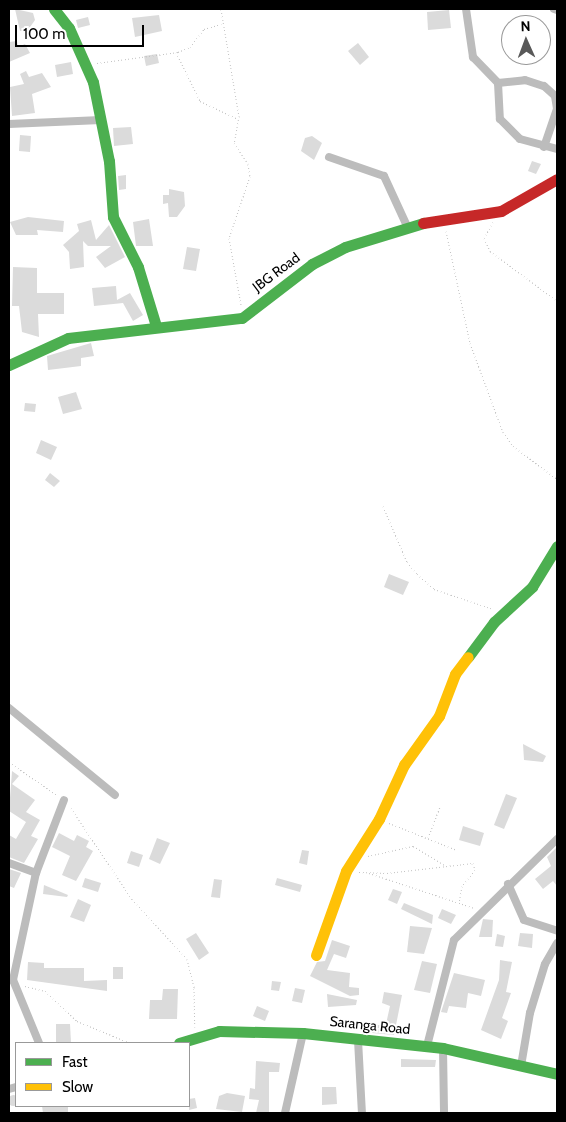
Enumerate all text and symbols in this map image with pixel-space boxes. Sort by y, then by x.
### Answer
scale bar [18,15,146,47]
north arrow [501,15,551,65]
text: N [520,17,531,35]
text: 100 m [23,25,65,43]
street label: JBG Road [249,249,303,295]
street label: Saranga Road [329,1012,411,1038]
legend [15,1042,190,1107]
text: Fast [62,1053,87,1071]
text: Slow [62,1078,93,1096]

